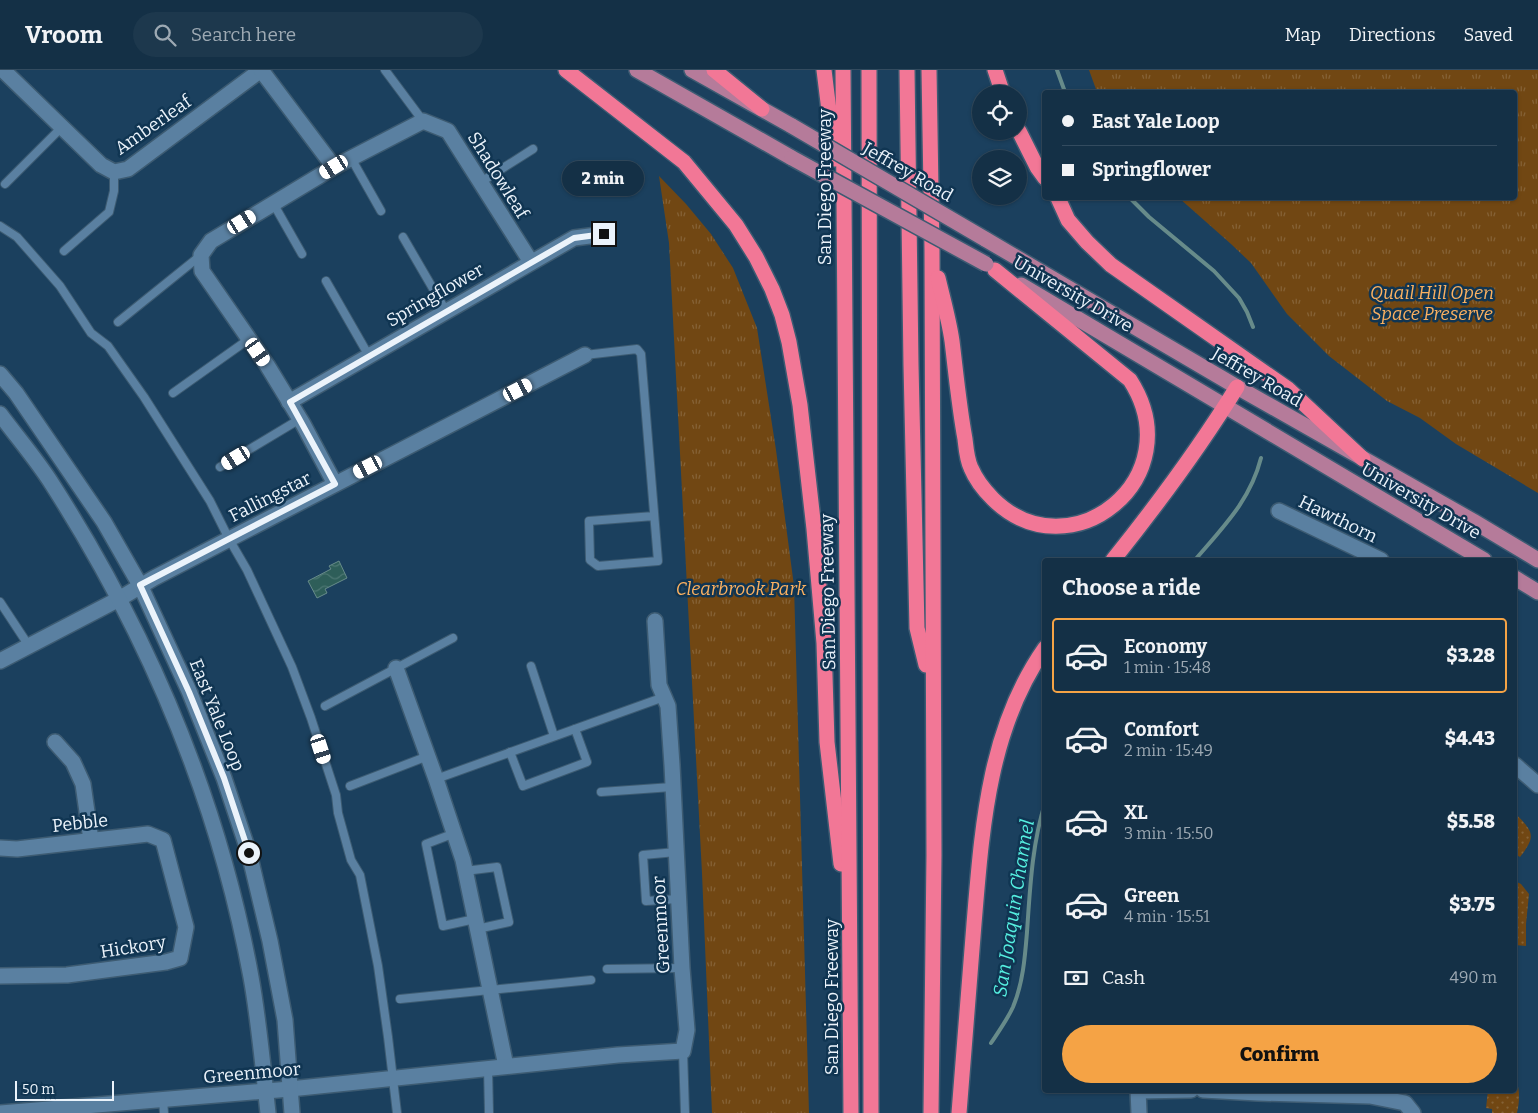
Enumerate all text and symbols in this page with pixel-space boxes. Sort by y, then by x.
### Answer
search box [133,12,483,57]
text: Vroom [25,21,103,49]
icon: search [151,21,179,49]
text: Search here [191,23,296,46]
text: Map [1285,24,1321,46]
text: Directions [1349,24,1436,46]
text: Saved [1464,24,1513,46]
map controls [972,85,1027,205]
button: locate [972,85,1027,140]
street label: Amberleaf [110,90,197,159]
street label: San Diego Freeway [814,108,836,265]
text: East Yale Loop [1092,110,1220,133]
street label: Shadowleaf [463,128,534,224]
street label: Jeffrey Road [858,137,957,207]
button: layers [972,150,1027,205]
car [317,153,350,181]
text: Springflower [1092,158,1211,181]
callout: 2 min [563,161,645,196]
text: 2 min [582,169,624,188]
car [225,208,258,236]
route end [593,223,615,245]
street label: University Drive [1009,251,1137,337]
street label: Springflower [382,258,488,332]
park label: Quail Hill Open Space Preserve [1370,282,1494,325]
car [243,335,272,369]
street label: Jeffrey Road [1207,342,1306,412]
car [501,377,534,403]
car [219,444,252,472]
car [351,454,384,480]
street label: University Drive [1357,458,1485,544]
street label: Fallingstar [225,467,315,527]
street label: Hawthorn [1295,490,1382,548]
street label: San Diego Freeway [816,513,840,670]
text: Choose a ride [1062,574,1201,601]
park label: Clearbrook Park [676,578,807,600]
icon: car [1064,633,1109,678]
text: Economy [1124,635,1207,658]
text: $3.28 [1446,644,1495,667]
street label: East Yale Loop [185,656,249,774]
text: 1 min · 15:48 [1124,658,1211,677]
icon: car [1064,716,1109,761]
text: Comfort [1124,718,1199,741]
text: $4.43 [1445,727,1495,750]
car [309,732,332,766]
text: 2 min · 15:49 [1124,741,1213,760]
icon: car [1064,799,1109,844]
text: XL [1124,801,1148,824]
street label: Pebble [51,809,109,837]
text: $5.58 [1447,810,1495,833]
water label: San Joaquin Channel [988,818,1039,998]
text: 3 min · 15:50 [1124,824,1213,843]
route start [238,842,260,864]
street label: Greenmoor [647,876,675,974]
icon: car [1064,882,1109,927]
text: Green [1124,884,1179,907]
text: $3.75 [1449,893,1495,916]
text: 4 min · 15:51 [1124,907,1210,926]
street label: San Diego Freeway [821,918,843,1075]
street label: Hickory [99,931,168,963]
icon: cash [1062,964,1090,992]
text: Cash [1102,966,1145,989]
text: 490 m [1450,968,1497,987]
button: Confirm [1062,1025,1497,1083]
street label: Greenmoor [202,1058,302,1088]
scale bar [15,1078,114,1101]
text: 50 m [22,1081,55,1098]

